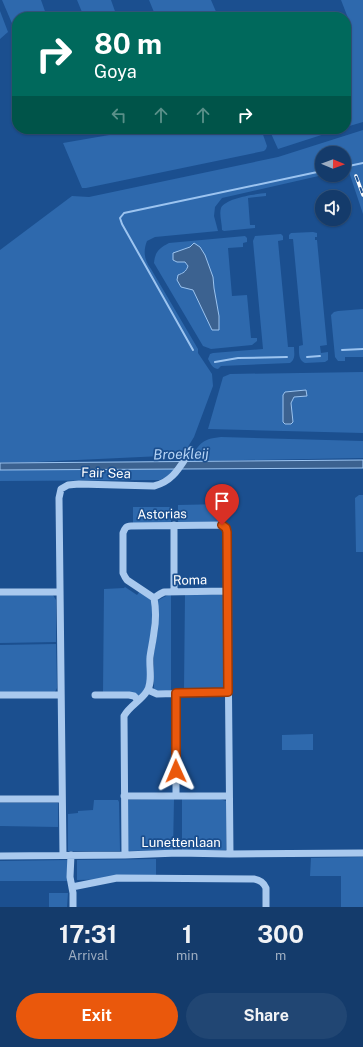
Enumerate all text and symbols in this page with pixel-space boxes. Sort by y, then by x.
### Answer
text: 80 m [94,27,162,60]
icon: right [28,28,80,80]
text: Goya [94,61,137,82]
icon: left [108,104,130,126]
icon: ahead [150,104,172,126]
icon: ahead [192,104,214,126]
icon: right [234,104,256,126]
north arrow [315,146,351,182]
map controls [315,146,351,226]
button: sound [315,190,351,226]
water label: Broekleij [153,446,209,462]
street label: Fair Sea [81,465,131,481]
pin [205,484,239,525]
icon: arrive [211,490,233,512]
street label: Astorias [137,506,187,522]
street label: Roma [173,572,207,588]
position arrow [155,750,197,792]
street label: Lunettenlaan [141,835,221,850]
text: 17:31 [59,920,117,948]
text: 1 [182,920,192,948]
text: 300 [257,920,304,948]
text: Arrival [68,948,108,963]
text: min [176,948,198,963]
text: m [275,948,286,963]
button: Exit [16,993,178,1039]
button: Share [186,993,347,1039]

